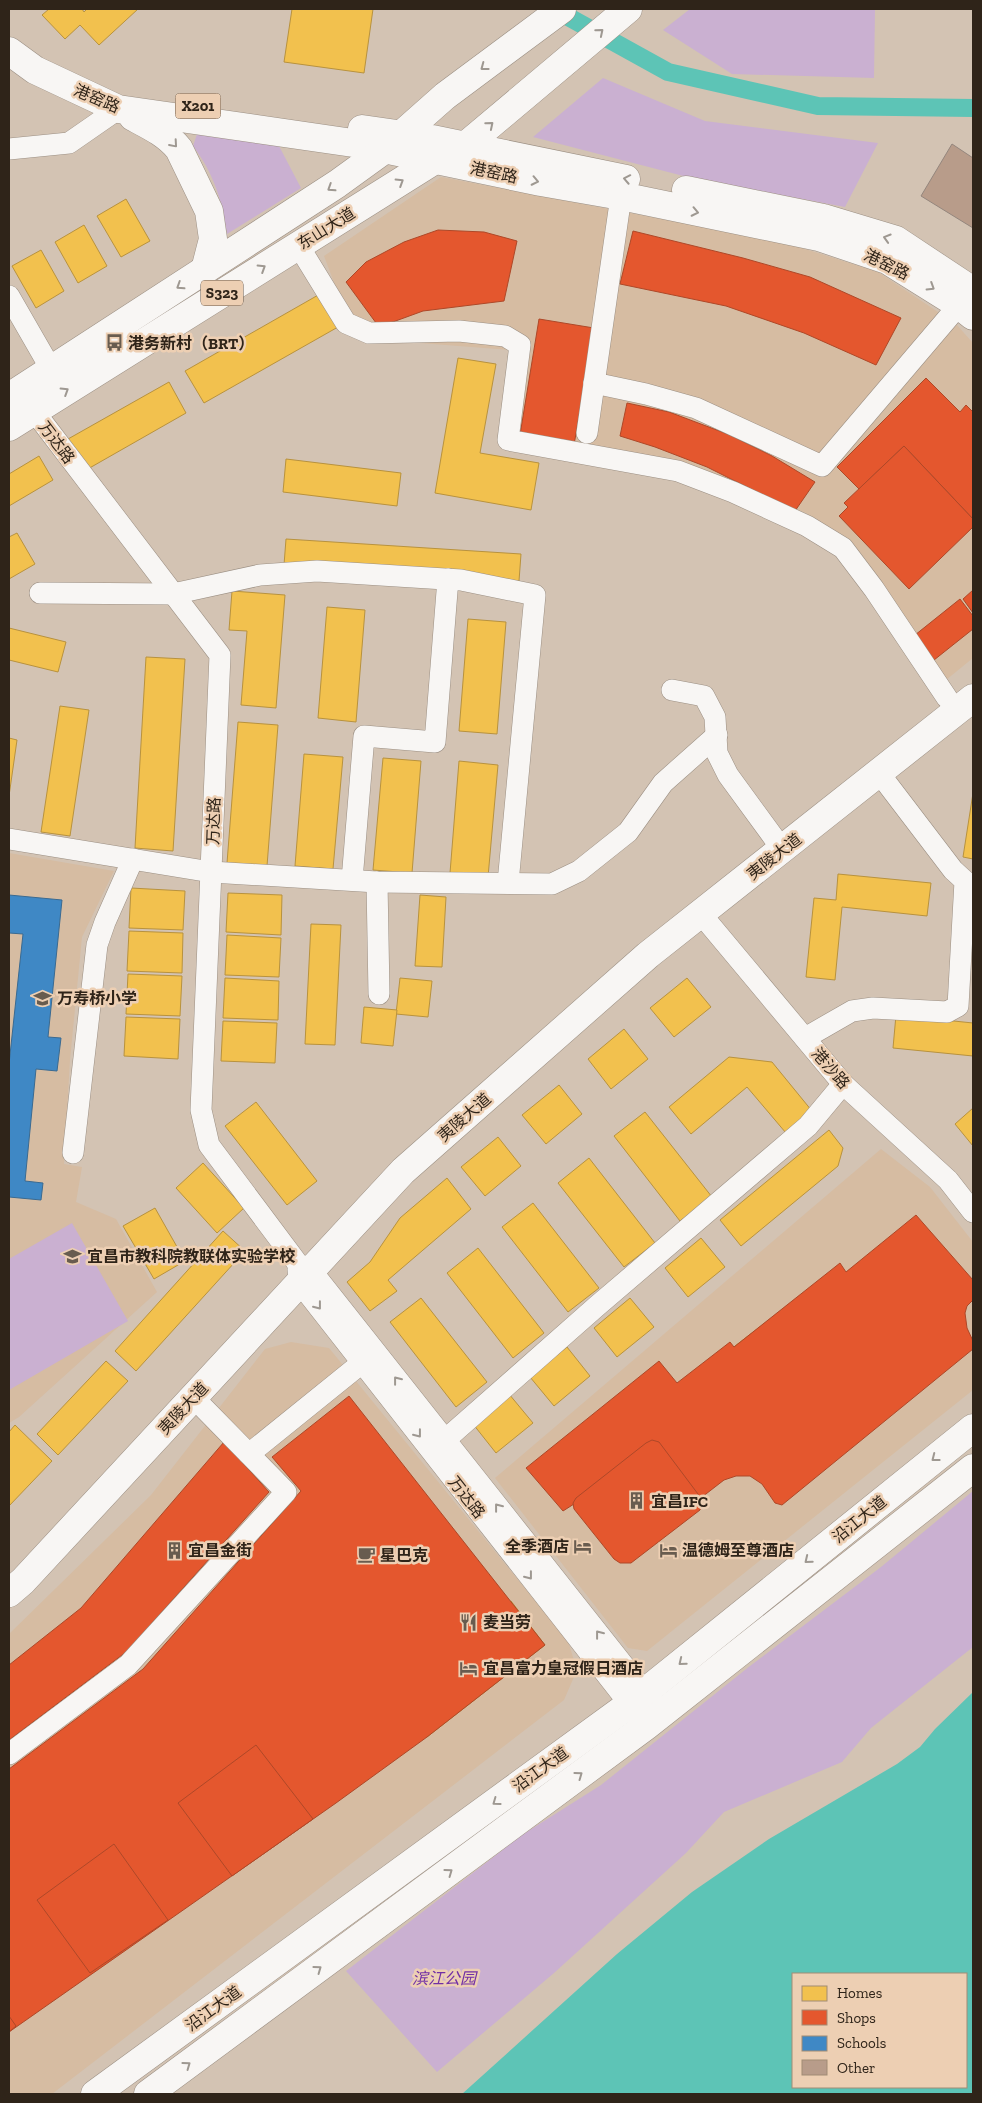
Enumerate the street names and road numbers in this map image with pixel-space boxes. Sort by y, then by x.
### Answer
street label: 港窑路 [71,80,123,117]
road number: X201 [176,94,220,118]
street label: 港窑路 [468,158,519,187]
street label: 东山大道 [294,203,358,253]
street label: 港窑路 [861,245,913,284]
road number: S323 [201,280,243,306]
street label: 万达路 [35,417,79,467]
street label: 万达路 [203,797,224,845]
street label: 夷陵大道 [743,829,805,884]
street label: 港沙路 [808,1044,854,1093]
street label: 夷陵大道 [434,1089,495,1146]
street label: 夷陵大道 [155,1378,212,1438]
street label: 万达路 [444,1473,489,1522]
street label: 沿江大道 [828,1492,890,1547]
street label: 沿江大道 [509,1743,572,1796]
street label: 沿江大道 [182,1982,245,2035]

